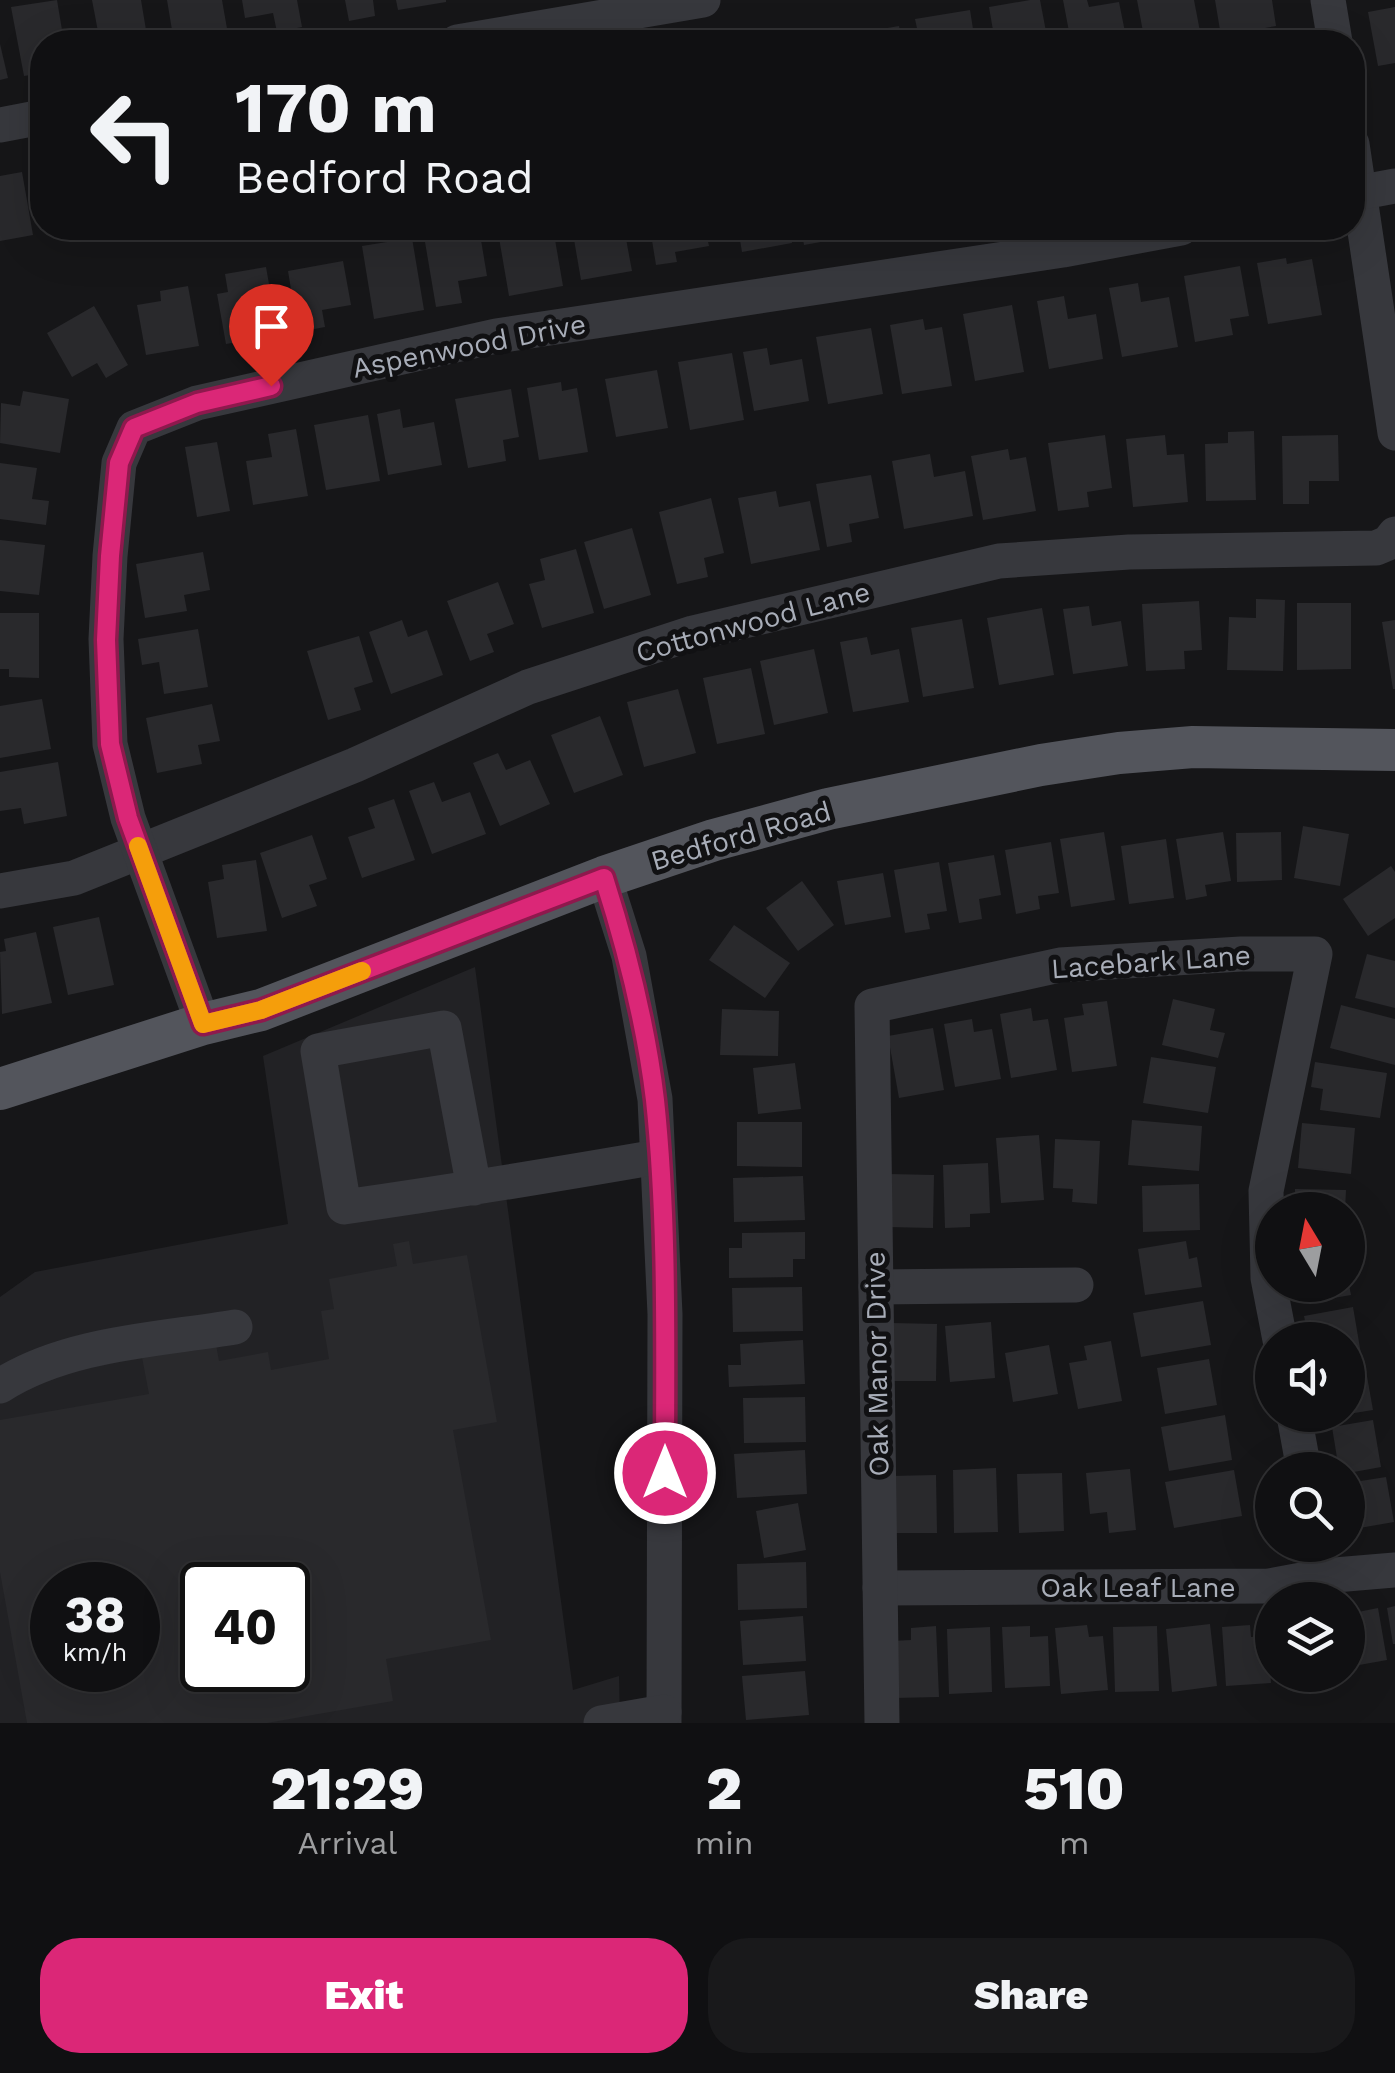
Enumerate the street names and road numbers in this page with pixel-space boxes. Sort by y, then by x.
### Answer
street label: Aspenwood Drive [349,307,589,385]
street label: Cottonwood Lane [632,575,874,669]
street label: Bedford Road [647,795,835,877]
street label: Lacebark Lane [1050,939,1252,985]
street label: Oak Manor Drive [859,1251,895,1477]
street label: Oak Leaf Lane [1040,1571,1236,1604]

